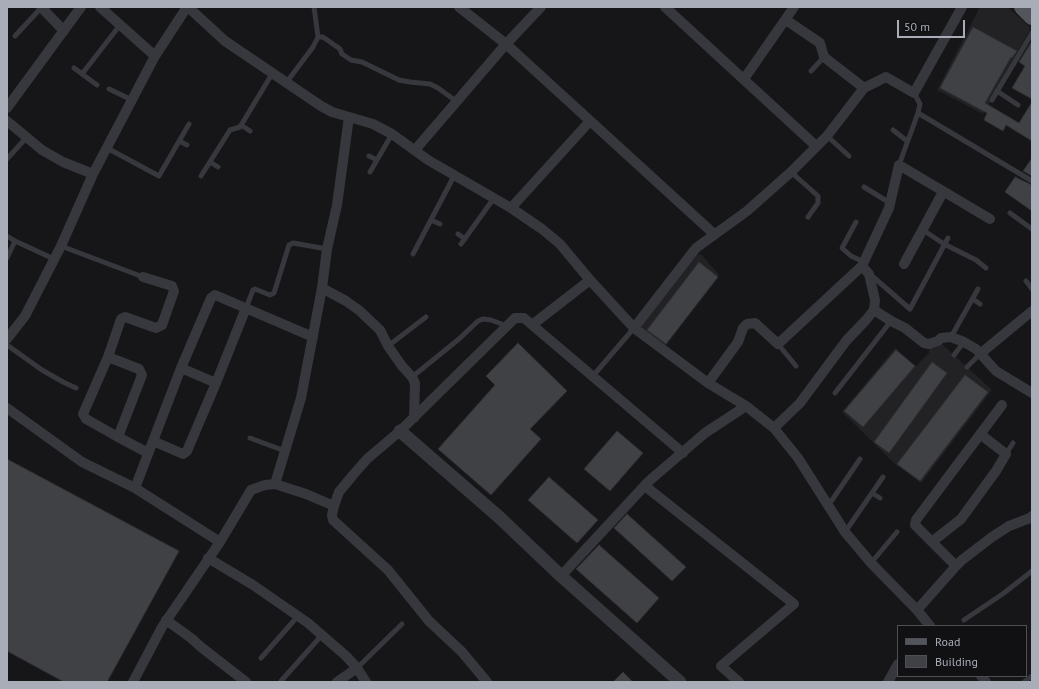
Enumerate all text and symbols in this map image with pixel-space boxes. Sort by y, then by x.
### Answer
scale bar [899,12,967,38]
text: 50 m [904,19,930,34]
legend [897,625,1027,677]
text: Road [935,634,960,649]
text: Building [935,654,978,669]

